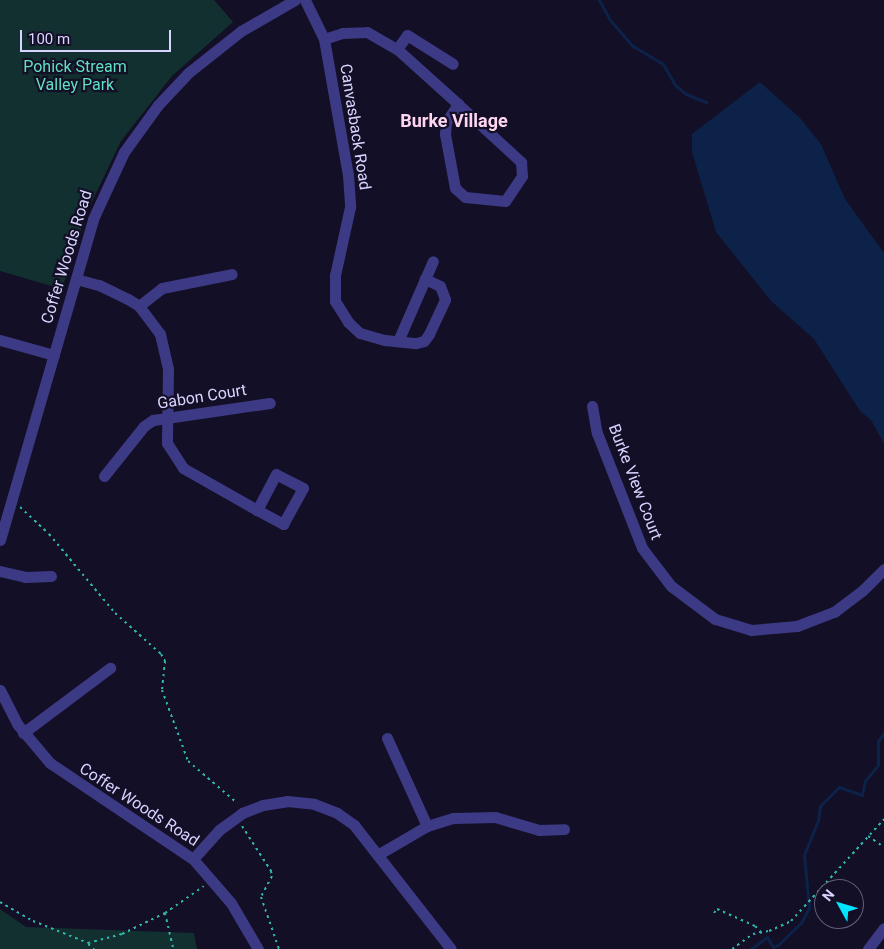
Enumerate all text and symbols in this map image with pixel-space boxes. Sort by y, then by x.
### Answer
scale bar [22,20,174,52]
text: 100 m [28,30,70,48]
park label: Pohick Stream Valley Park [23,57,127,95]
street label: Canvasback Road [336,63,374,191]
district label: Burke Village [400,110,508,132]
street label: Coffer Woods Road [38,188,96,326]
street label: Gabon Court [156,380,248,414]
street label: Burke View Court [604,421,666,543]
street label: Coffer Woods Road [76,759,202,851]
north arrow [814,879,864,929]
text: N [819,886,837,904]

